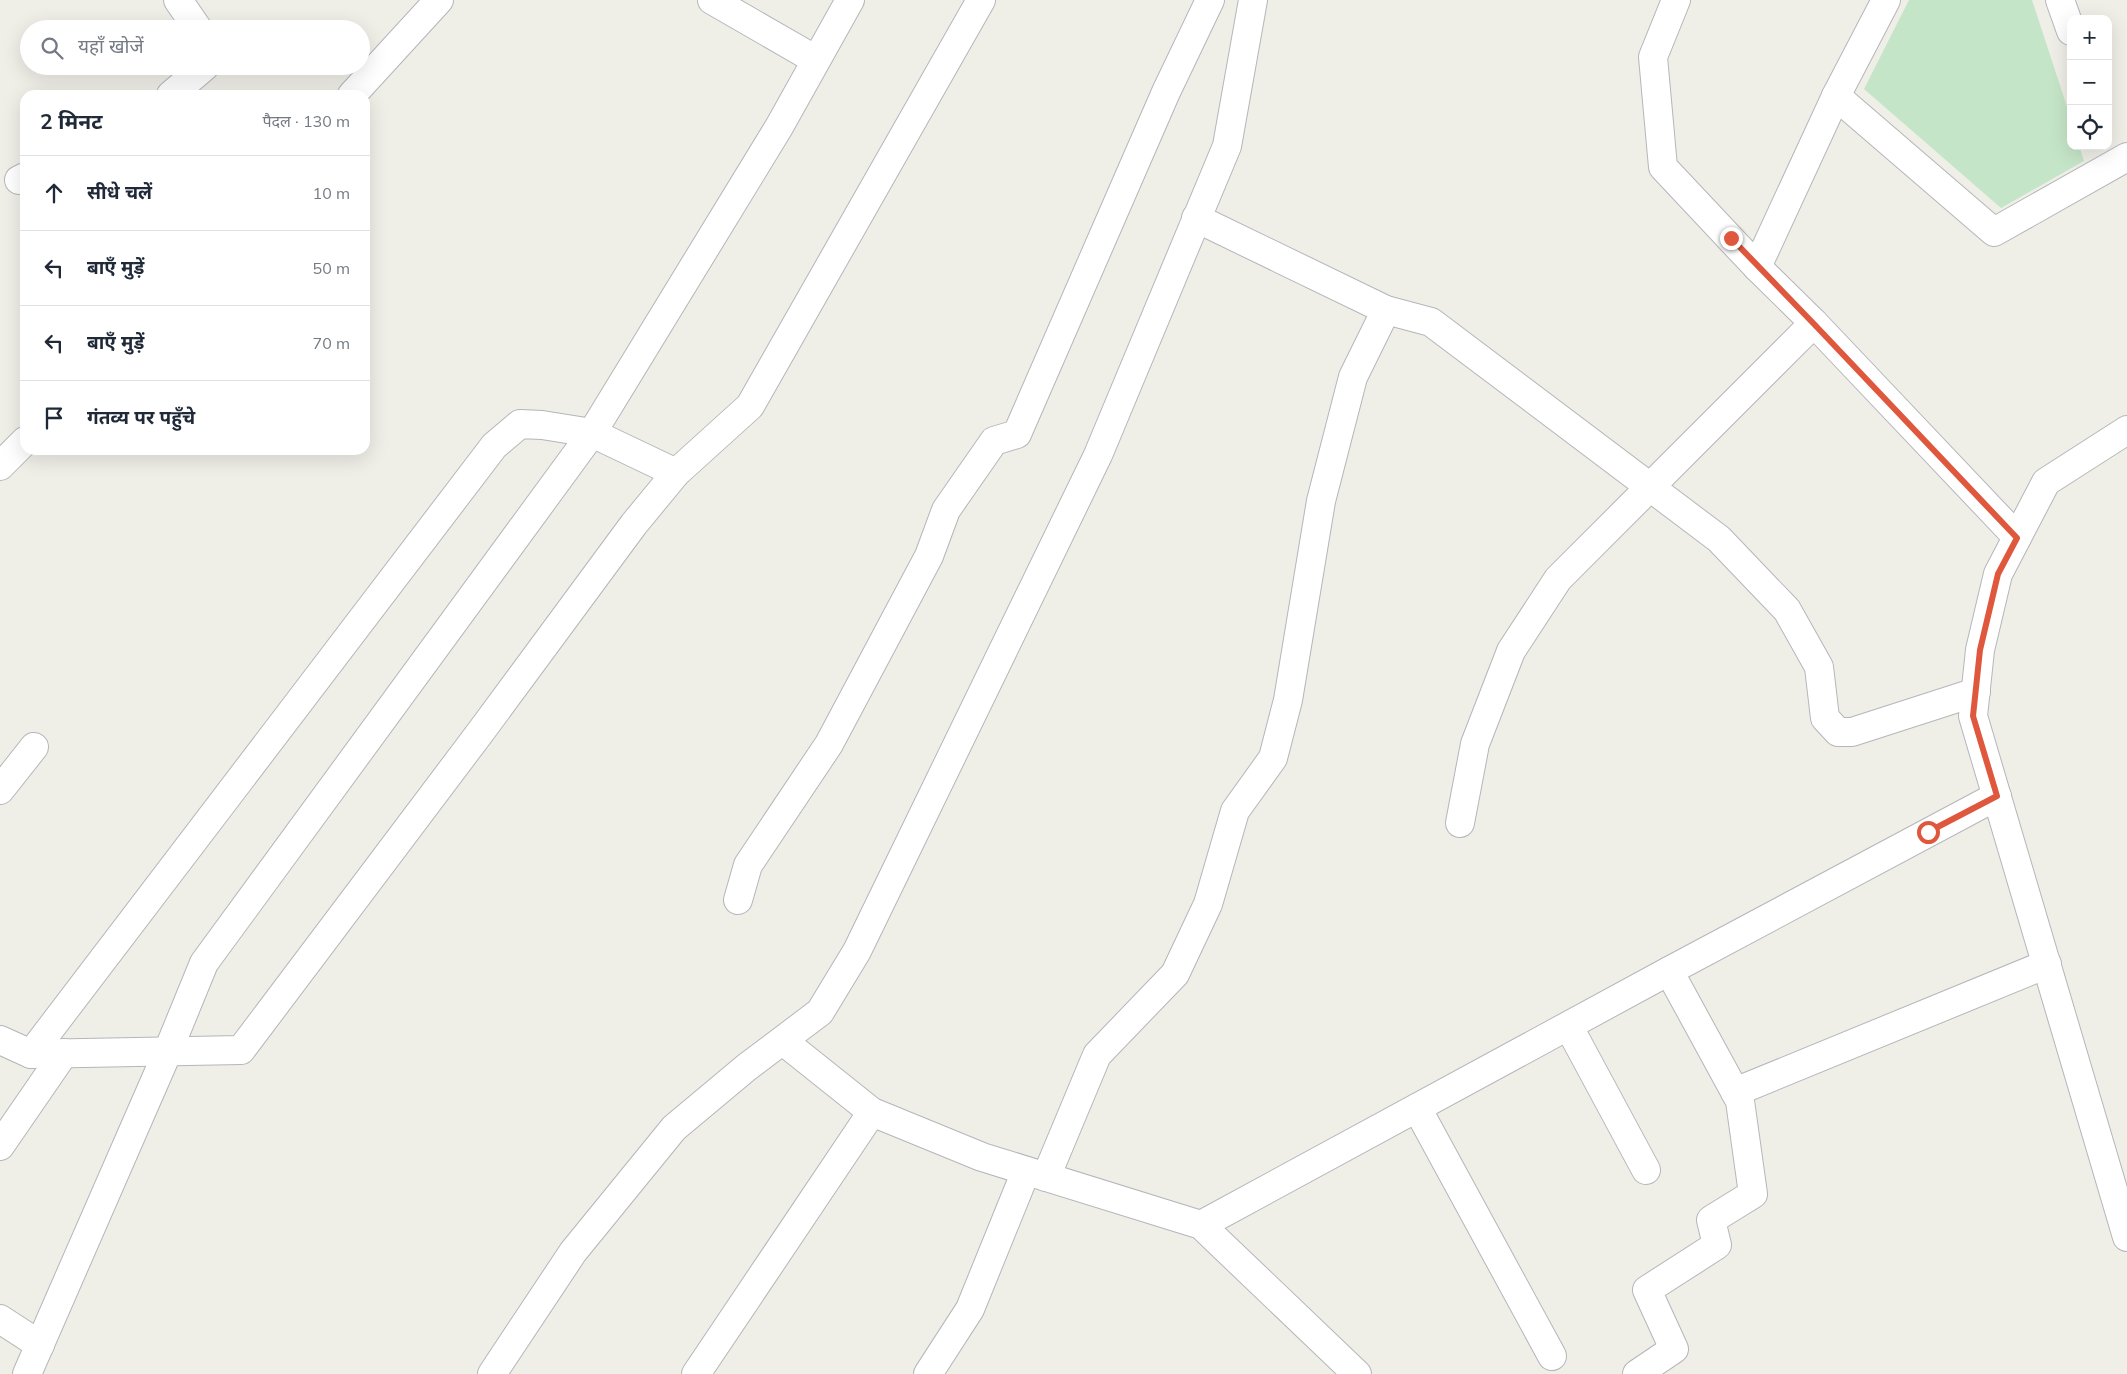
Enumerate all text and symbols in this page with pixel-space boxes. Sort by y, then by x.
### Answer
map controls [2067,15,2112,150]
button: + [2067,15,2112,60]
search box [20,20,370,75]
icon: search [38,34,66,62]
text: यहाँ खोजें [78,34,144,58]
button: − [2067,60,2112,105]
button: locate [2067,105,2112,150]
text: 2 मिनट [40,108,102,134]
text: पैदल · 130 m [262,111,350,131]
icon: ahead [40,179,68,207]
text: सीधे चलें [87,180,152,204]
text: 10 m [313,183,350,203]
route end [1720,227,1743,250]
icon: left [40,254,68,282]
text: बाएँ मुड़ें [87,255,144,279]
text: 50 m [313,258,350,278]
icon: left [40,329,68,357]
text: बाएँ मुड़ें [87,330,144,354]
text: 70 m [313,333,350,353]
icon: arrive [40,404,68,432]
text: गंतव्य पर पहुँचे [87,405,195,429]
route start [1917,821,1940,844]

